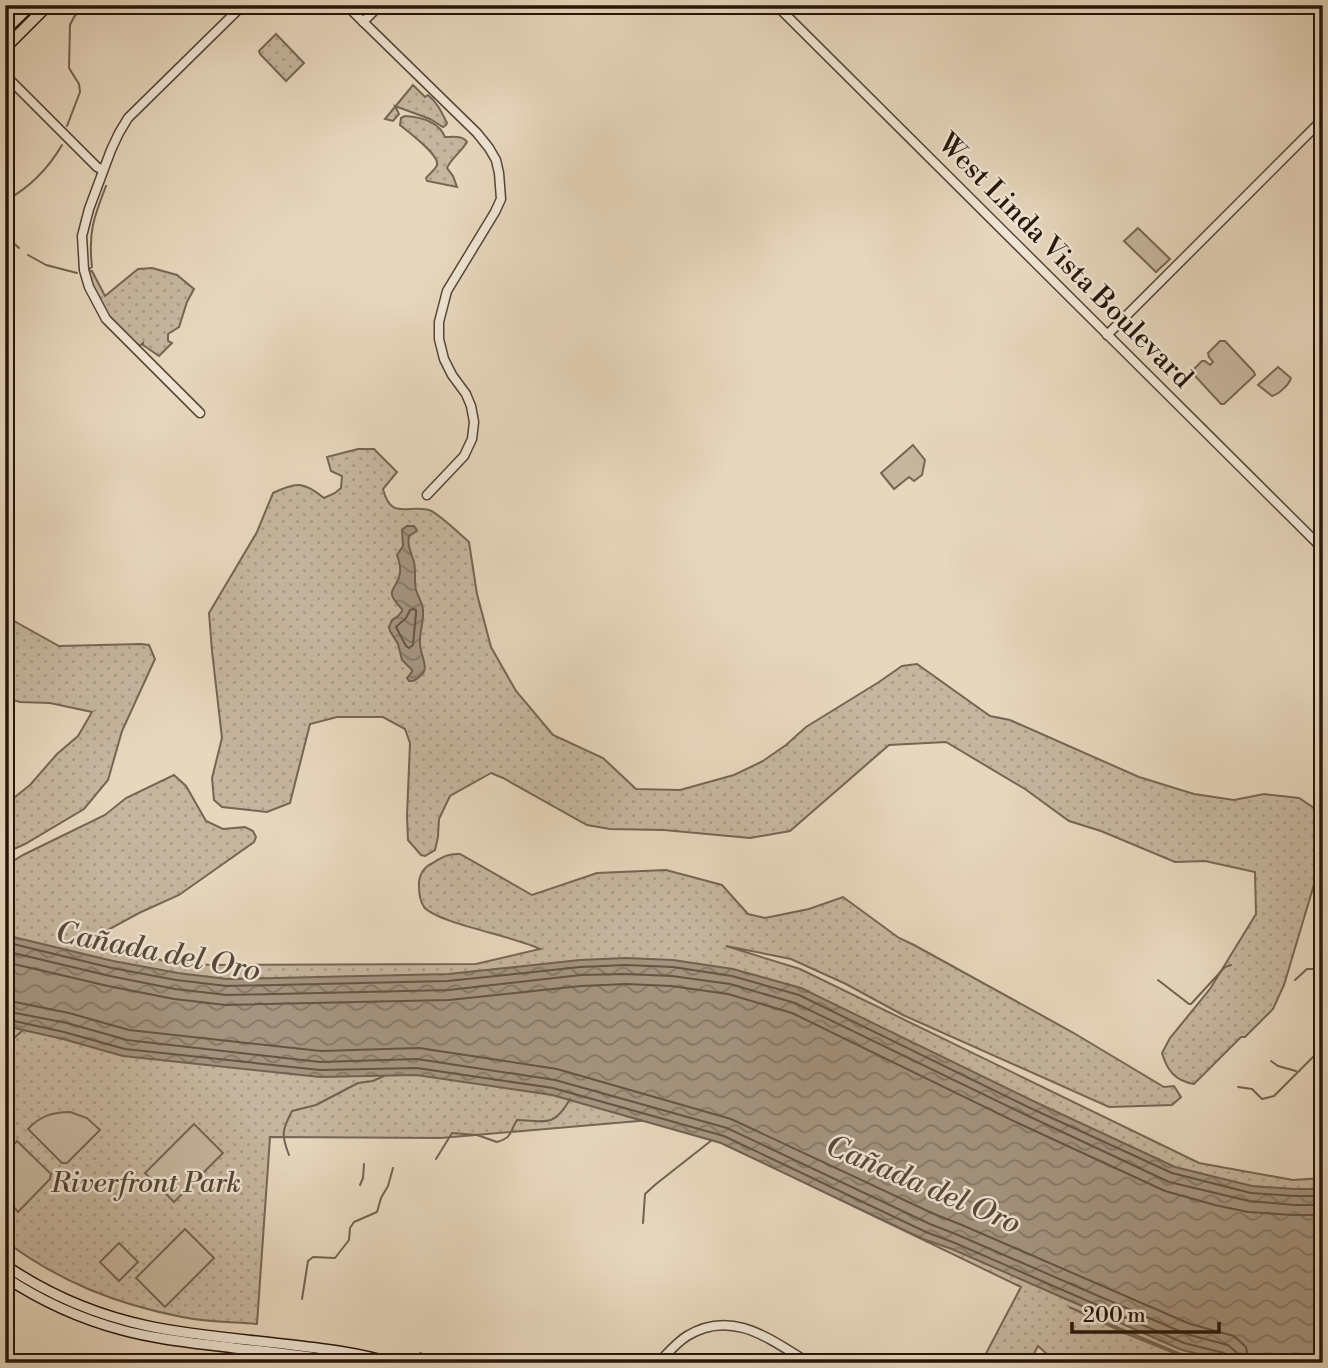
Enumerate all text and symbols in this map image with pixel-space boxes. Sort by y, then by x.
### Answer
street label: West Linda Vista Boulevard [930,126,1200,396]
water label: Cañada del Oro [52,914,264,990]
water label: Cañada del Oro [820,1127,1026,1243]
park label: Riverfront Park [50,1166,241,1201]
scale bar [1072,1291,1220,1335]
text: 200 m [1083,1303,1146,1329]

